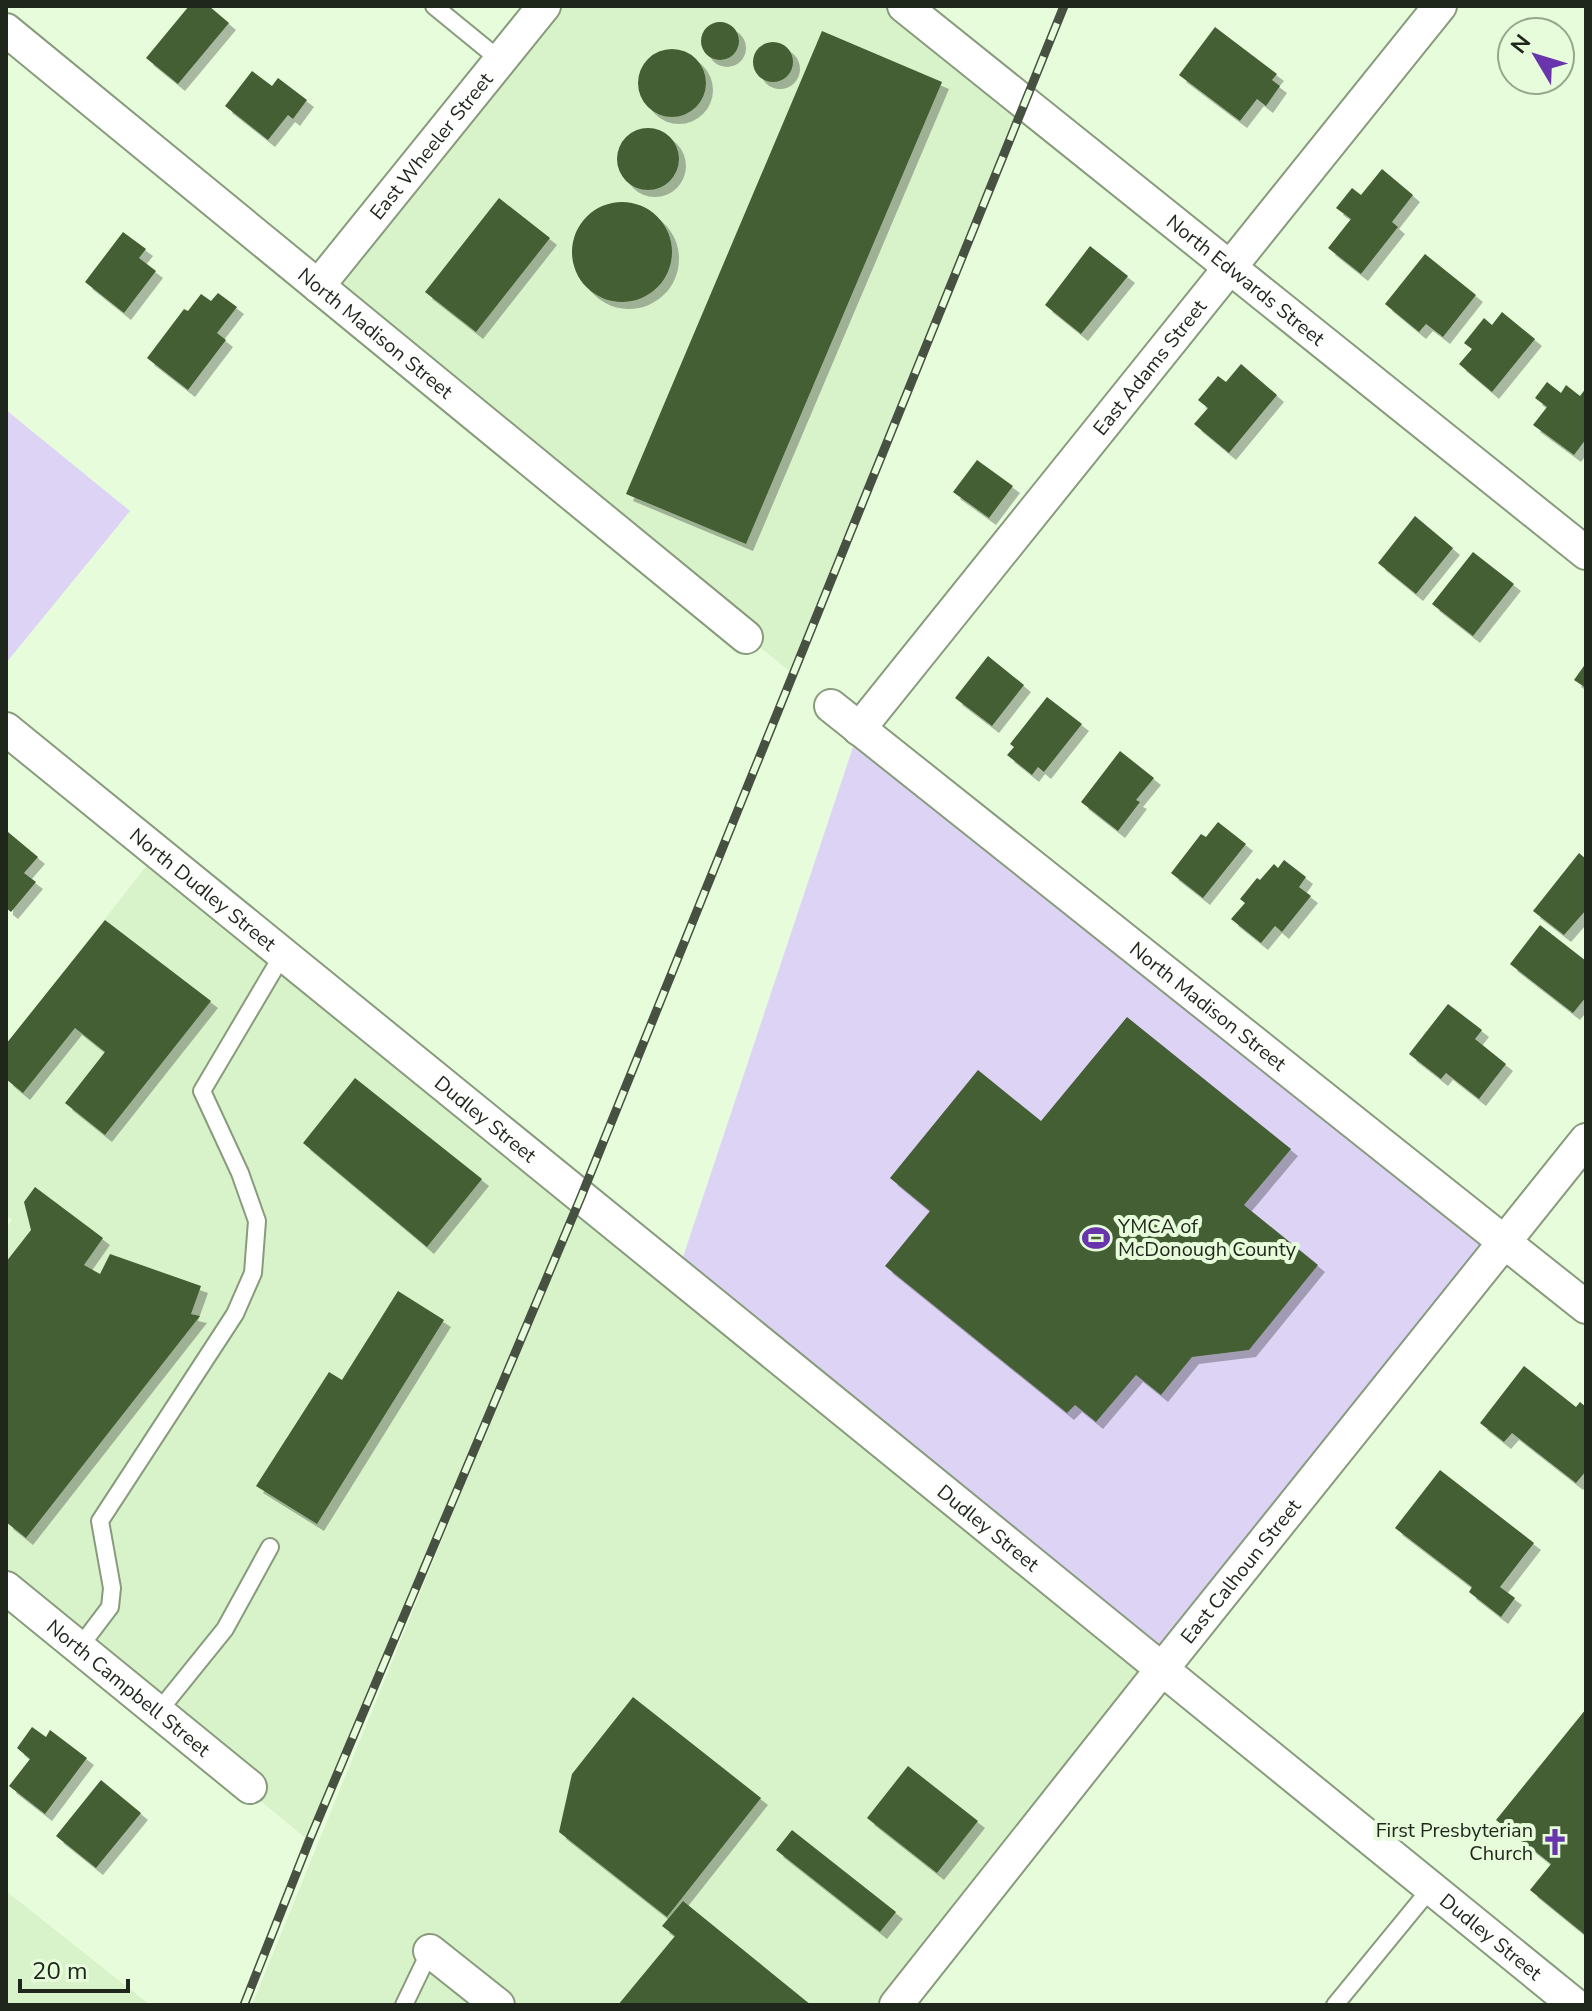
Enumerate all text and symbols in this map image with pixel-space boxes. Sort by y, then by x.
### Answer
north arrow [1496,16,1576,96]
text: N [1504,29,1538,60]
street label: East Wheeler Street [364,66,500,225]
street label: North Edwards Street [1161,209,1331,353]
street label: North Madison Street [292,262,459,406]
street label: East Adams Street [1087,293,1214,441]
street label: North Dudley Street [124,822,282,958]
street label: North Madison Street [1124,936,1293,1078]
street label: Dudley Street [428,1070,543,1170]
place label: YMCA of McDonough County [1117,1213,1297,1263]
sports icon: YMCA of McDonough County [1081,1223,1111,1253]
street label: Dudley Street [931,1479,1045,1578]
street label: East Calhoun Street [1175,1493,1308,1649]
street label: North Campbell Street [41,1613,216,1764]
place label: First Presbyterian Church [1376,1817,1533,1867]
church icon: First Presbyterian Church [1540,1827,1570,1857]
street label: Dudley Street [1434,1887,1548,1987]
scale bar [20,1943,128,1993]
text: 20 m [32,1955,88,1987]

